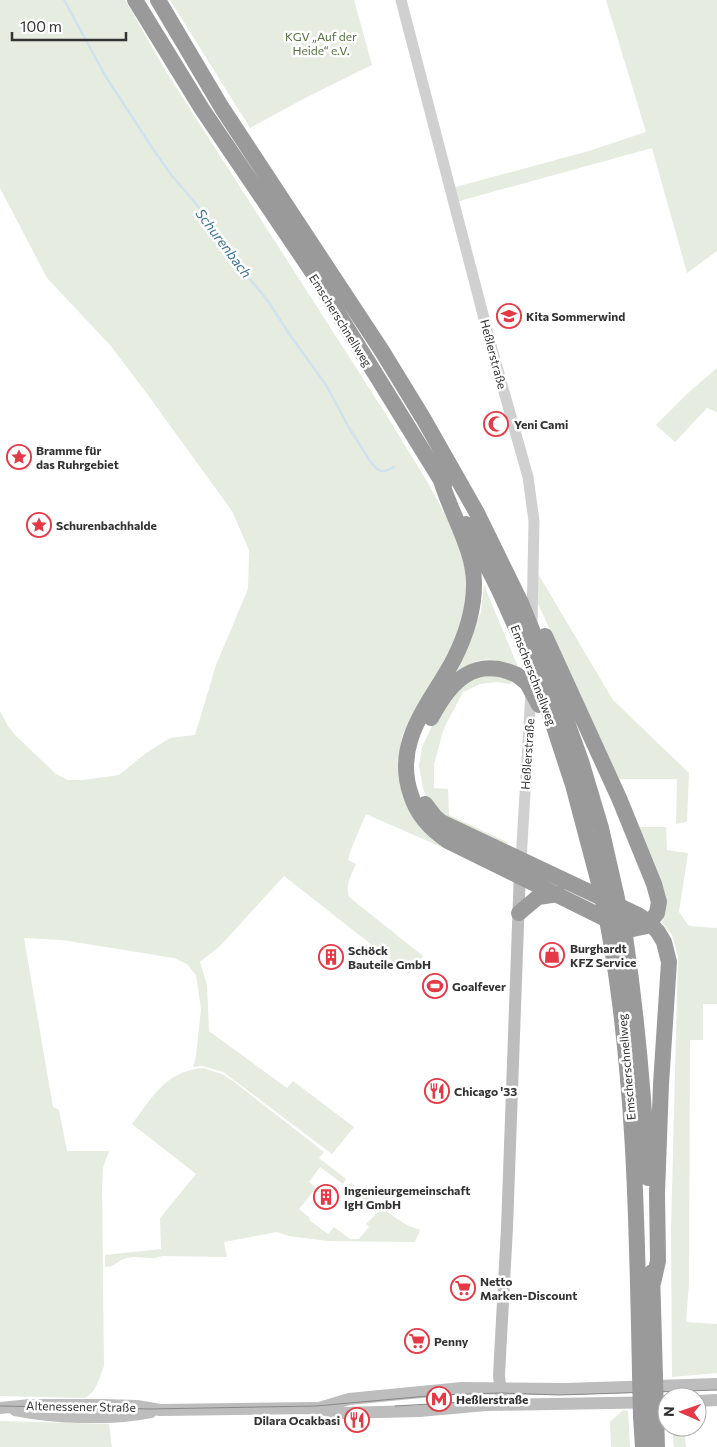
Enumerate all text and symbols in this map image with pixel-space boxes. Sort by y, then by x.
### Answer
scale bar [12,10,126,42]
text: 100 m [20,17,62,35]
park label: KGV „Auf der Heide“ e.V. [285,29,357,57]
water label: Schurenbach [192,205,256,281]
street label: Emscherschnellweg [307,271,375,369]
school or university icon: Kita Sommerwind [496,303,522,329]
place label: Kita Sommerwind [526,309,625,323]
street label: Heßlerstraße [478,318,510,390]
mosque icon: Yeni Cami [483,411,509,437]
place label: Yeni Cami [514,417,568,431]
place label: Bramme für das Ruhrgebiet [36,443,119,471]
place icon: Bramme für das Ruhrgebiet [6,444,32,470]
place icon: Schurenbachhalde [26,512,52,538]
place label: Schurenbachhalde [56,518,157,532]
street label: Emscherschnellweg [508,623,560,728]
street label: Heßlerstraße [518,718,536,790]
place label: Burghardt KFZ Service [570,941,636,969]
shop icon: Burghardt KFZ Service [539,942,565,968]
place label: Schöck Bauteile GmbH [348,943,431,971]
building icon: Schöck Bauteile GmbH [318,944,344,970]
sports icon: Goalfever [422,973,448,999]
place label: Goalfever [452,979,506,993]
street label: Emscherschnellweg [614,1013,638,1121]
restaurant icon: Chicago '33 [424,1078,450,1104]
place label: Chicago '33 [454,1084,517,1098]
place label: Ingenieurgemeinschaft IgH GmbH [344,1183,470,1211]
building icon: Ingenieurgemeinschaft IgH GmbH [313,1184,339,1210]
place label: Netto Marken-Discount [480,1274,577,1302]
supermarket icon: Netto Marken-Discount [450,1275,476,1301]
supermarket icon: Penny [404,1328,430,1354]
place label: Penny [434,1334,469,1348]
metro station icon: Heßlerstraße [426,1386,452,1412]
north arrow [657,1387,707,1437]
place label: Heßlerstraße [456,1392,528,1406]
street label: Altenessener Straße [26,1398,136,1414]
text: N [660,1406,677,1417]
restaurant icon: Dilara Ocakbasi [344,1407,370,1433]
place label: Dilara Ocakbasi [254,1413,340,1427]

